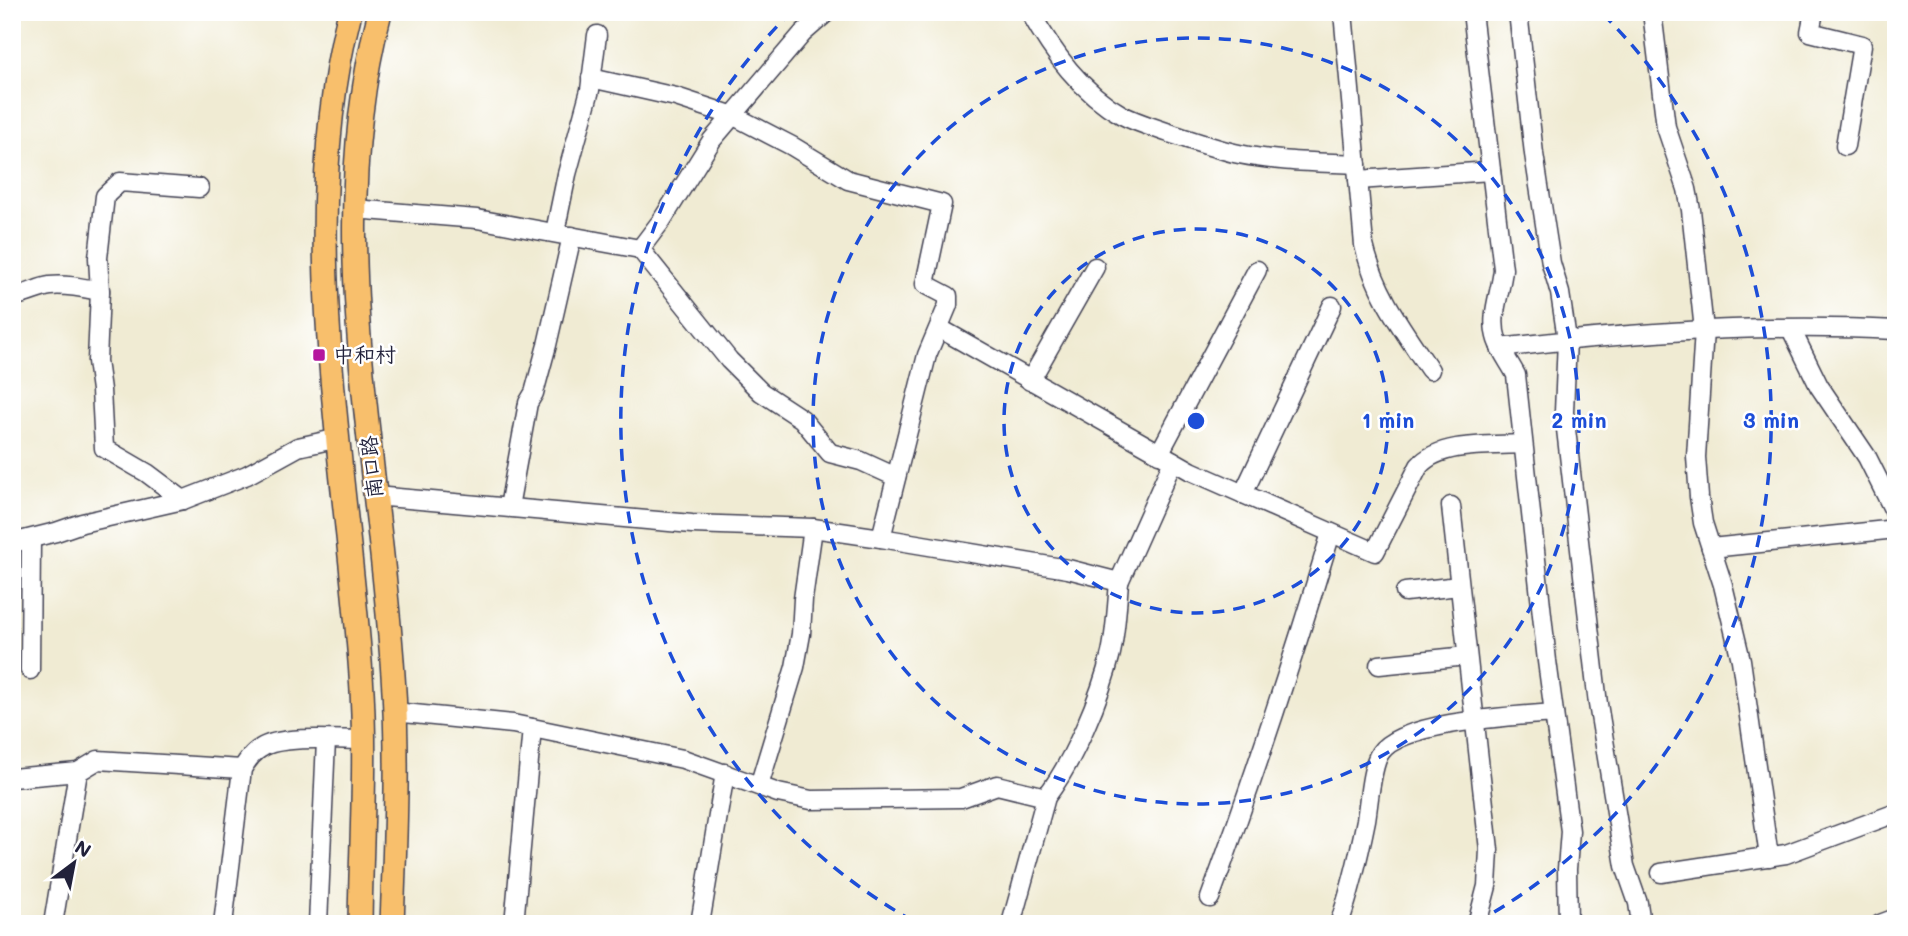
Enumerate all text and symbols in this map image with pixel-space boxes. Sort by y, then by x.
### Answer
place label: 中和村 [333,340,396,367]
marker: 中和村 [311,347,327,363]
text: 1 min [1362,406,1414,433]
text: 2 min [1551,406,1607,433]
text: 3 min [1743,406,1799,433]
centre of rings [1184,409,1208,433]
street label: 南口路 [354,434,387,500]
north arrow [38,828,108,898]
text: N [71,834,96,863]

